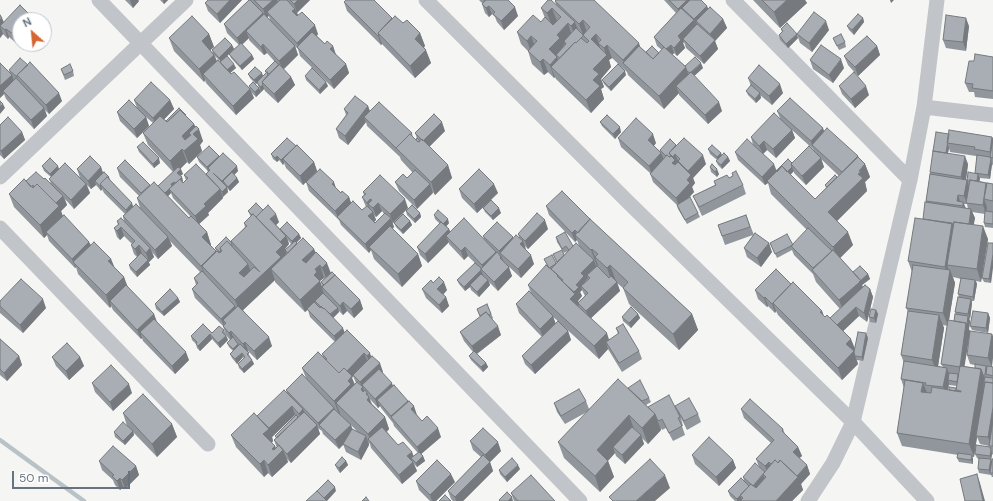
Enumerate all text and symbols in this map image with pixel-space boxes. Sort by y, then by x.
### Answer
north arrow [12,12,52,52]
text: N [20,14,34,30]
scale bar [14,463,132,489]
text: 50 m [19,470,48,486]

